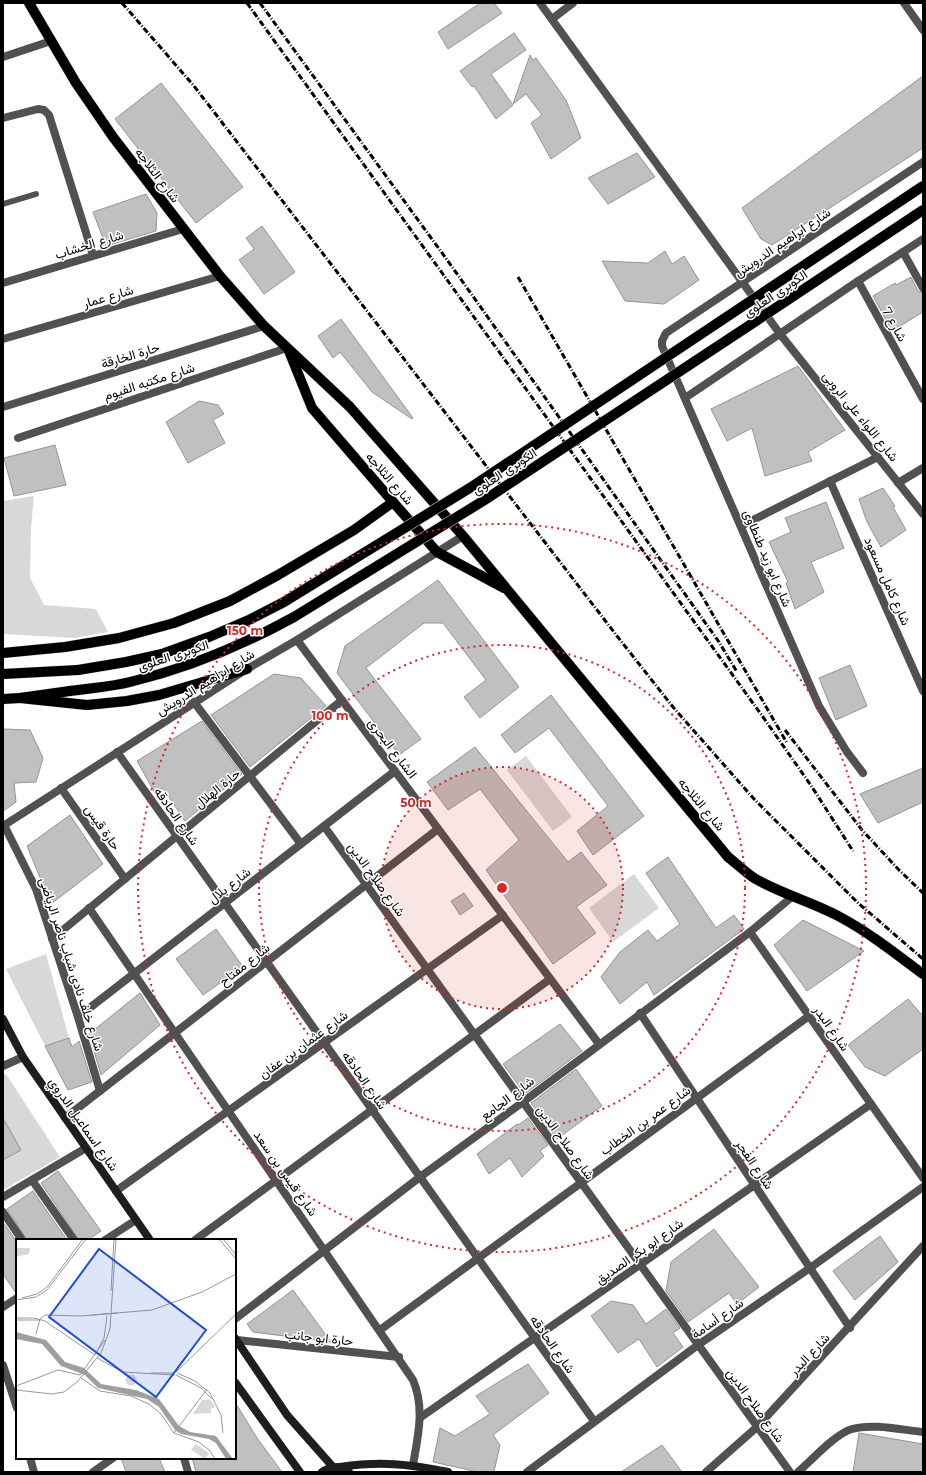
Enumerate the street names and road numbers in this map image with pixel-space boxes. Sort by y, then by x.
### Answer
street label: شارع الثلاجه [131,144,184,207]
street label: شارع ابراهيم الدرويش [731,204,834,282]
street label: شارع الخشاب [53,226,126,264]
street label: الكوبرى العلوى [740,266,811,321]
street label: شارع عمار [80,281,136,313]
street label: شارع 7 [877,304,911,345]
street label: حارة الخارقة [99,338,162,372]
street label: شارع مكتبه الفيوم [102,359,197,405]
street label: شارع اللواء على الروبى [818,368,902,466]
street label: الكوبرى العلوى [469,444,540,499]
street label: شارع الثلاجه [361,448,417,509]
street label: شارع ابو زيد طنطاوى [738,507,796,610]
street label: شارع كامل مسعود [860,534,915,629]
street label: الكوبرى العلوى [135,636,211,675]
street label: شارع ابراهيم الدرويش [153,645,258,720]
street label: الشارع البحرى [364,715,421,783]
street label: حارة الهلال [191,764,244,812]
street label: شارع الثلاجه [674,774,729,835]
street label: شارع الحادقه [149,784,203,849]
street label: حارة قيس [81,801,125,854]
street label: شارع صلاح الدين [343,839,409,920]
street label: شارع بلال [205,863,255,908]
street label: شارع خلف نادى شباب ناصر الرياضى [34,875,108,1053]
street label: شارع مفتاح [215,939,274,990]
street label: شارع البدر [808,1001,854,1055]
street label: شارع عثمان بن عفان [255,1006,352,1083]
street label: شارع الحادقه [337,1048,391,1113]
street label: شارع الجامع [477,1073,538,1125]
street label: شارع اسماعيل الدروي [43,1074,122,1176]
street label: شارع عمر بن الخطاب [597,1082,695,1160]
street label: شارع صلاح الدين [532,1102,598,1183]
street label: شارع قيس بن سعد [249,1127,321,1220]
street label: شارع الفجر [730,1135,777,1193]
street label: شارع ابو بكر الصديق [592,1215,687,1289]
street label: شارع أسامة [688,1294,747,1343]
street label: شارع الحادقه [525,1312,579,1377]
street label: حارة ابو جانب [284,1325,354,1350]
street label: شارع البدر [785,1329,834,1381]
street label: شارع صلاح الدين [722,1365,788,1446]

